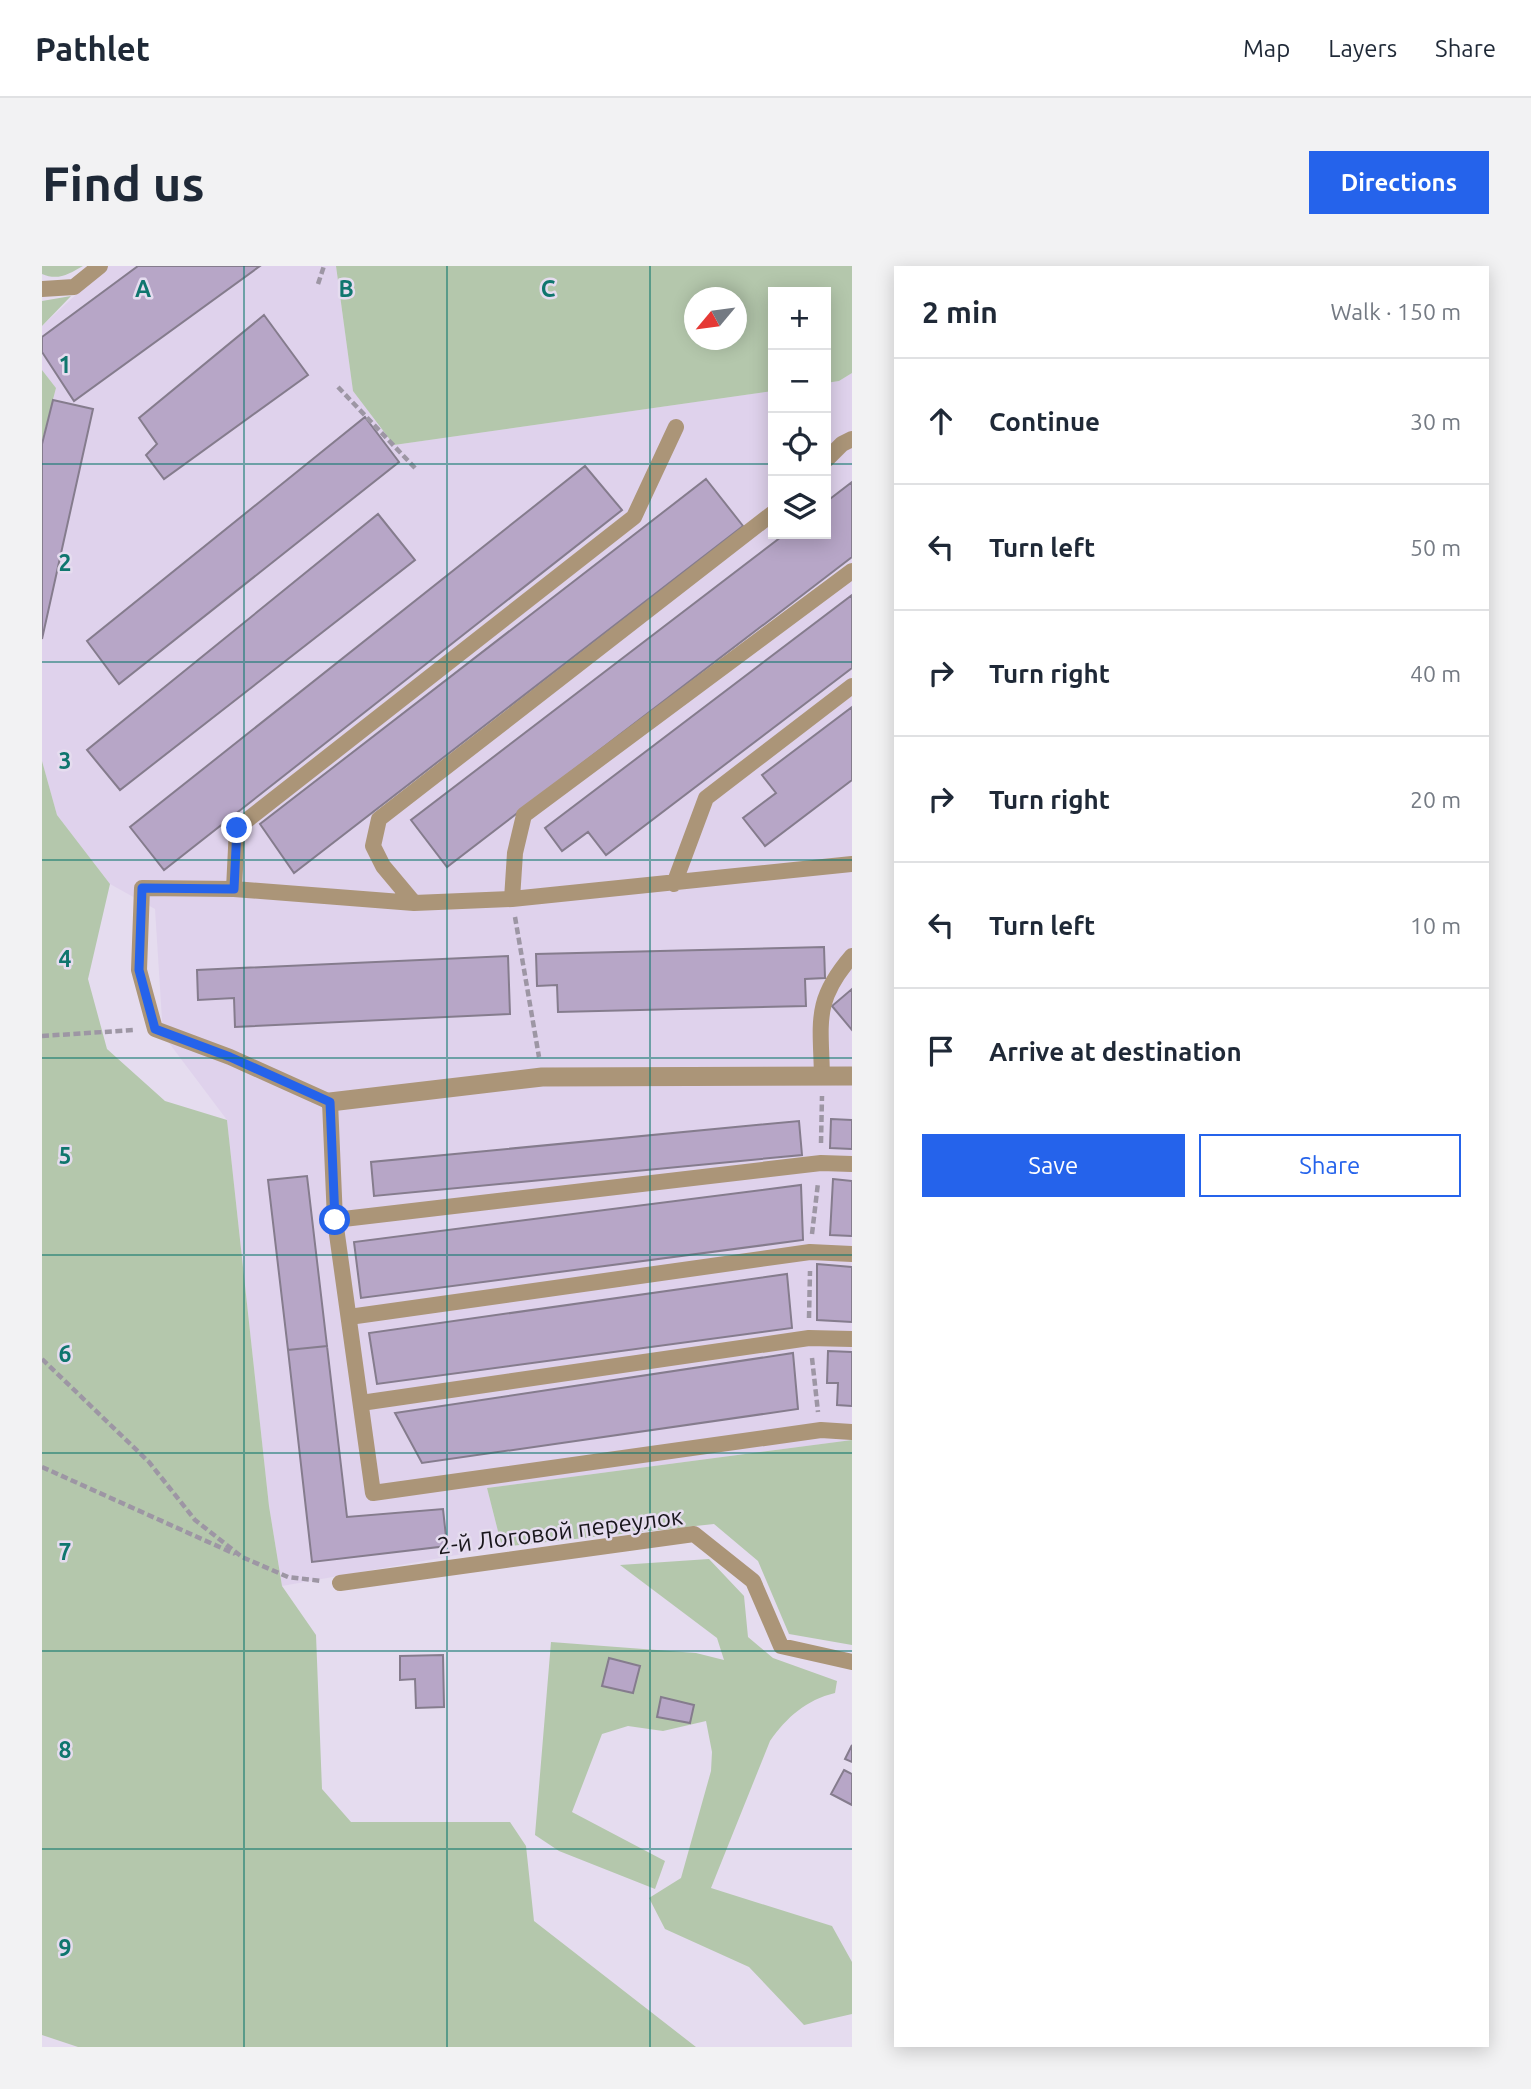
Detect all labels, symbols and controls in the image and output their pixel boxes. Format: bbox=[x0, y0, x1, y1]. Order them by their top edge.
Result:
text: Pathlet bbox=[35, 30, 150, 67]
text: Map bbox=[1243, 35, 1290, 62]
text: Layers bbox=[1328, 35, 1397, 62]
text: Share bbox=[1435, 35, 1496, 62]
button: Directions bbox=[1309, 151, 1489, 214]
text: Find us bbox=[42, 155, 205, 210]
text: A bbox=[135, 276, 151, 301]
text: B bbox=[338, 276, 354, 301]
text: C bbox=[541, 276, 556, 301]
north arrow bbox=[684, 287, 747, 350]
map controls bbox=[768, 287, 831, 539]
button: + bbox=[768, 287, 831, 350]
text: 2 min bbox=[922, 295, 998, 329]
text: Walk · 150 m bbox=[1330, 299, 1461, 324]
button: − bbox=[768, 350, 831, 413]
text: 1 bbox=[59, 352, 71, 377]
icon: ahead bbox=[922, 402, 960, 440]
text: Continue bbox=[989, 407, 1100, 436]
text: 30 m bbox=[1410, 409, 1461, 434]
button: locate bbox=[768, 413, 831, 476]
button: layers bbox=[768, 476, 831, 539]
icon: left bbox=[922, 528, 960, 566]
text: Turn left bbox=[989, 533, 1095, 562]
text: 50 m bbox=[1410, 535, 1461, 560]
text: 2 bbox=[59, 550, 71, 575]
icon: right bbox=[922, 654, 960, 692]
text: Turn right bbox=[989, 659, 1110, 688]
text: 40 m bbox=[1410, 661, 1461, 686]
text: 3 bbox=[59, 748, 71, 773]
icon: right bbox=[922, 780, 960, 818]
text: Turn right bbox=[989, 785, 1110, 814]
text: 20 m bbox=[1410, 787, 1461, 812]
route end bbox=[221, 812, 252, 843]
icon: left bbox=[922, 906, 960, 944]
text: Turn left bbox=[989, 911, 1095, 940]
text: 10 m bbox=[1410, 913, 1461, 938]
text: 4 bbox=[59, 946, 72, 971]
icon: arrive bbox=[922, 1032, 960, 1070]
text: Arrive at destination bbox=[989, 1037, 1242, 1066]
button: Save bbox=[922, 1134, 1185, 1197]
button: Share bbox=[1199, 1134, 1461, 1197]
text: 5 bbox=[59, 1143, 71, 1168]
route start bbox=[319, 1204, 350, 1235]
text: 6 bbox=[59, 1341, 72, 1366]
street label: 2-й Логовой переулок bbox=[436, 1503, 684, 1559]
text: 7 bbox=[59, 1539, 71, 1564]
text: 8 bbox=[59, 1737, 71, 1762]
text: 9 bbox=[59, 1935, 71, 1960]

